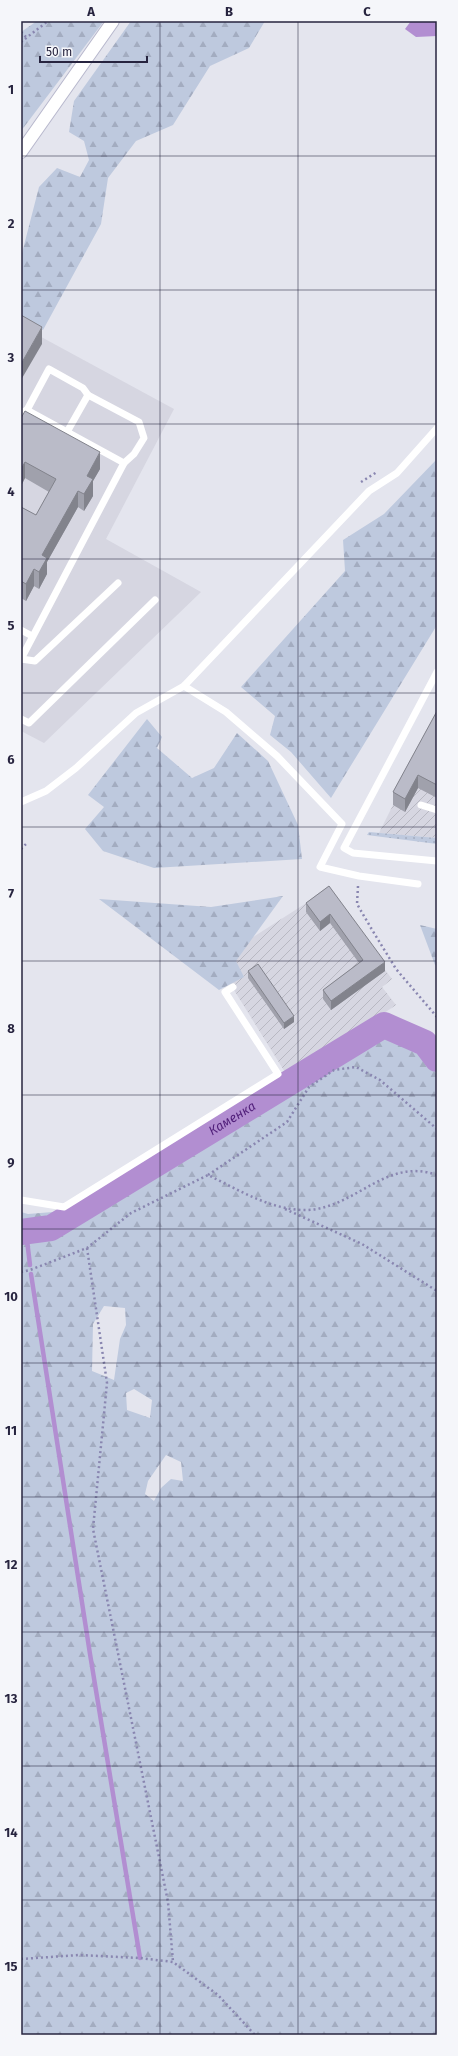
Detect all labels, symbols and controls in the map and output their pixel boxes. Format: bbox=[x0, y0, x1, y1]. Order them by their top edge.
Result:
text: A bbox=[86, 4, 95, 19]
text: B bbox=[225, 4, 233, 19]
text: C bbox=[363, 4, 371, 19]
scale bar bbox=[40, 38, 147, 64]
text: 50 m bbox=[46, 45, 72, 59]
text: 1 bbox=[8, 82, 14, 97]
text: 2 bbox=[8, 216, 15, 231]
text: 3 bbox=[7, 350, 15, 365]
text: 4 bbox=[7, 484, 15, 499]
text: 5 bbox=[8, 618, 15, 633]
text: 6 bbox=[7, 752, 15, 767]
text: 7 bbox=[8, 886, 14, 901]
text: 8 bbox=[7, 1021, 15, 1036]
water label: Каменка bbox=[206, 1098, 258, 1138]
text: 9 bbox=[7, 1155, 15, 1170]
text: 10 bbox=[4, 1289, 18, 1304]
text: 11 bbox=[5, 1423, 17, 1438]
text: 12 bbox=[5, 1557, 18, 1572]
text: 13 bbox=[5, 1691, 18, 1706]
text: 14 bbox=[4, 1825, 18, 1840]
text: 15 bbox=[4, 1959, 18, 1974]

